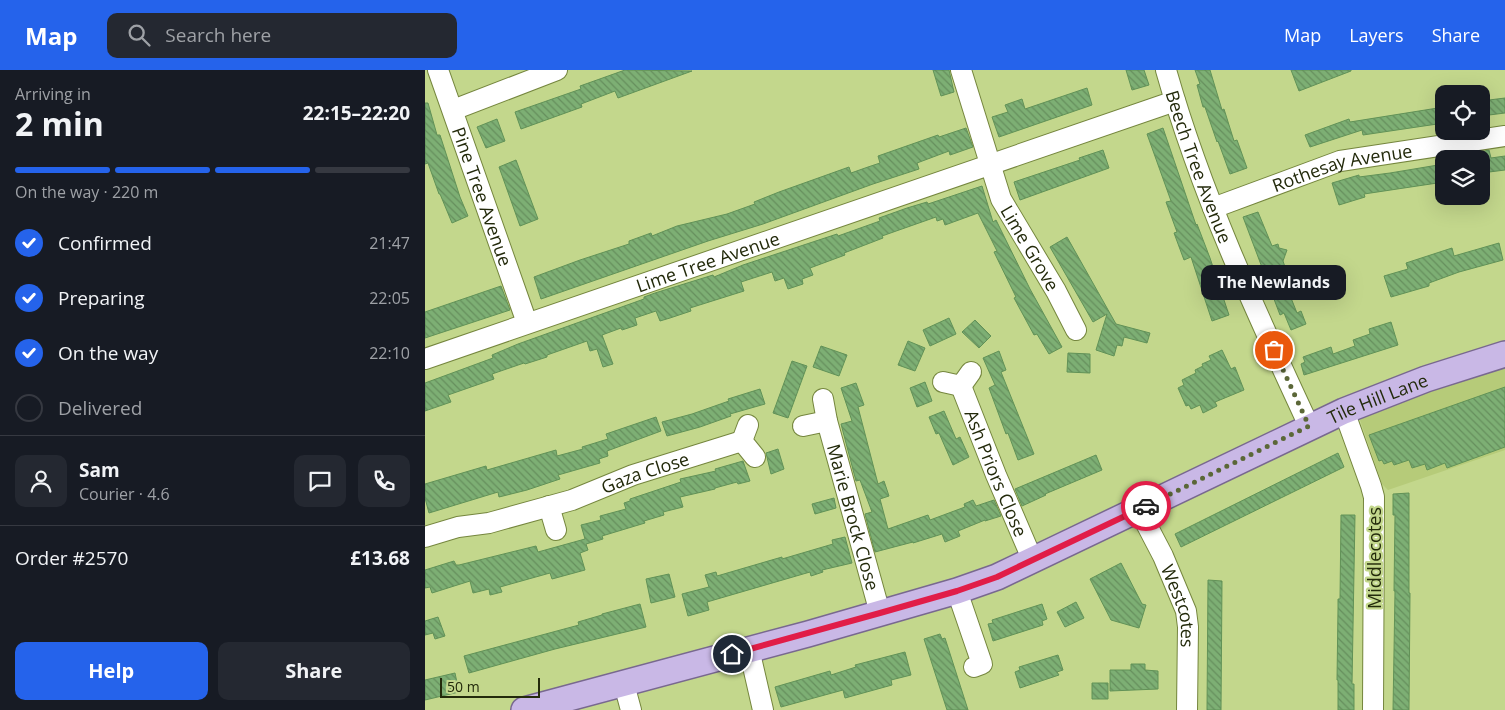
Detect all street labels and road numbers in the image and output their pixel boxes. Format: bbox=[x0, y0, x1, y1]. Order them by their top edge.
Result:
street label: Beech Tree Avenue bbox=[1161, 87, 1238, 247]
street label: Pine Tree Avenue bbox=[447, 124, 518, 269]
street label: Rothesay Avenue bbox=[1269, 138, 1414, 197]
street label: Lime Grove bbox=[995, 201, 1065, 295]
street label: Lime Tree Avenue bbox=[633, 226, 783, 298]
street label: Tile Hill Lane bbox=[1323, 368, 1431, 429]
street label: Ash Priors Close bbox=[959, 406, 1033, 540]
street label: Marie Brock Close bbox=[822, 441, 885, 593]
street label: Gaza Close bbox=[597, 446, 692, 499]
street label: Middlecotes bbox=[1362, 507, 1386, 609]
street label: Westcotes bbox=[1156, 561, 1200, 648]

